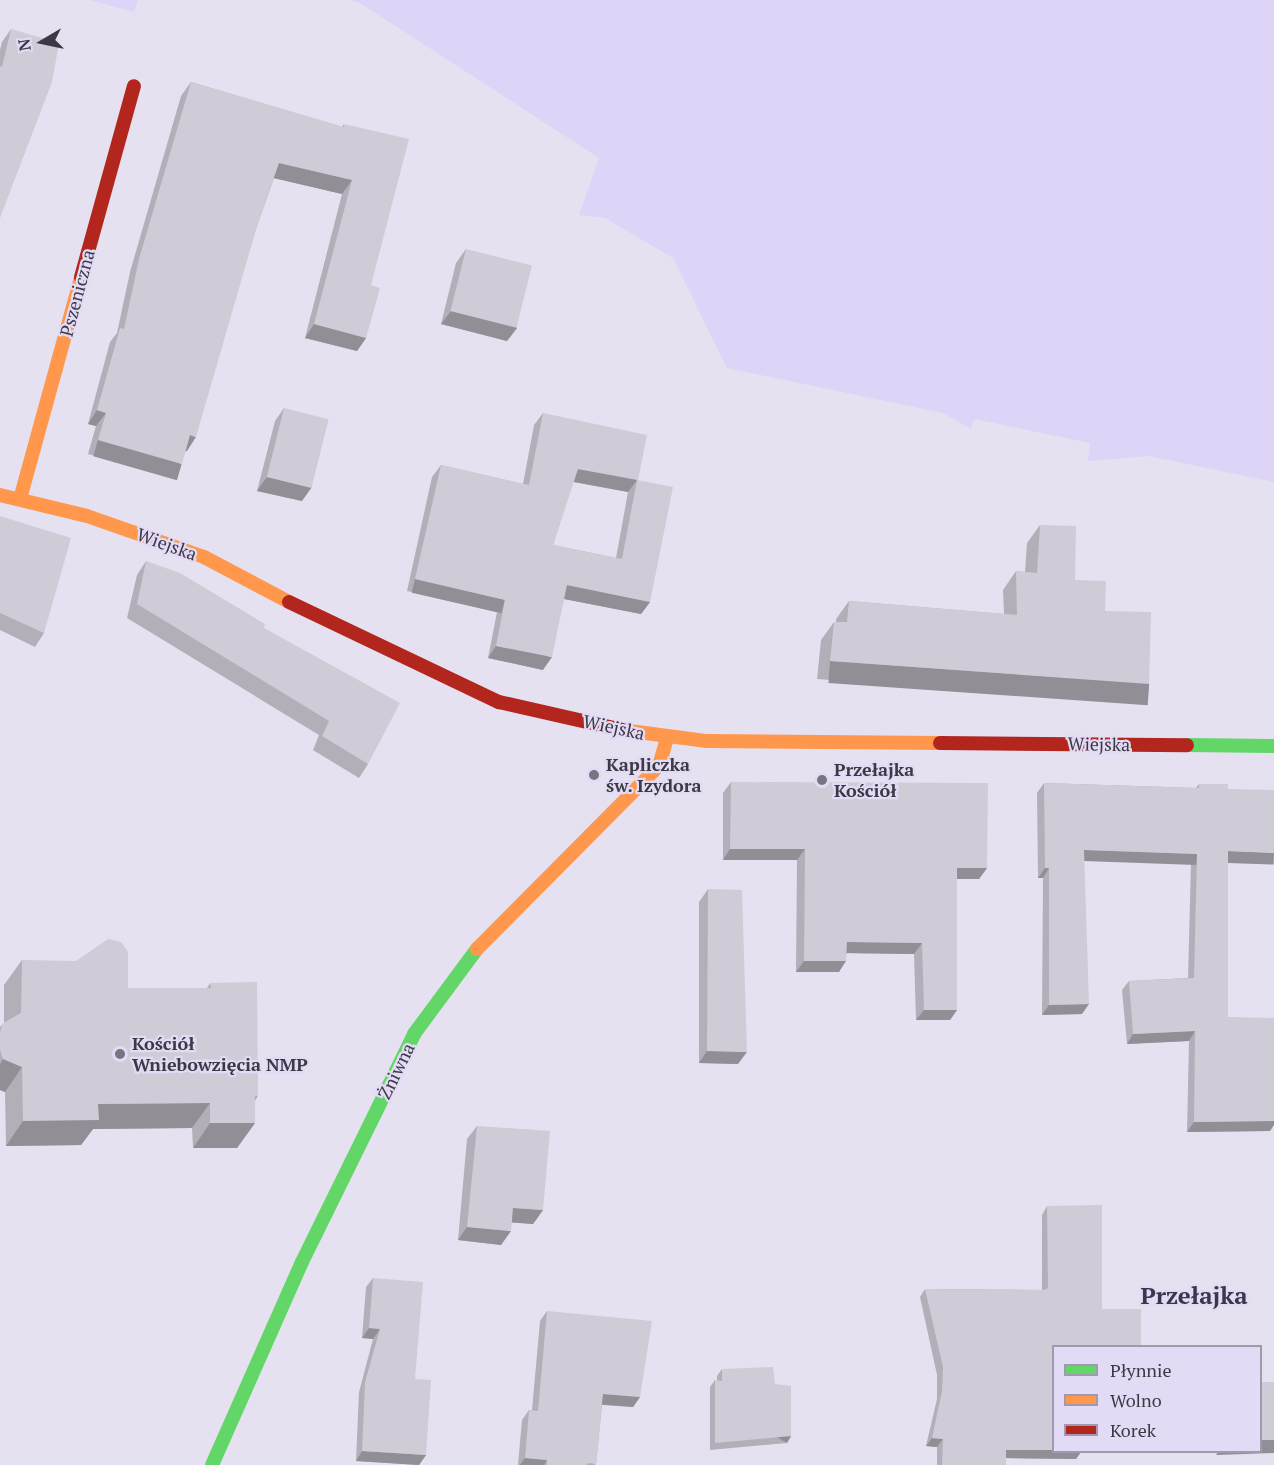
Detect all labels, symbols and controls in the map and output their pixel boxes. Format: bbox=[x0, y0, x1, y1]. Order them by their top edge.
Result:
north arrow bbox=[12, 12, 72, 72]
text: N bbox=[12, 37, 36, 53]
street label: Pszeniczna bbox=[55, 247, 99, 339]
street label: Wiejska bbox=[134, 523, 200, 565]
street label: Wiejska bbox=[581, 710, 647, 744]
street label: Wiejska bbox=[1067, 733, 1131, 755]
place label: Kapliczka św. Izydora bbox=[606, 754, 702, 796]
place label: Przełajka Kościół bbox=[834, 759, 914, 802]
marker: Kapliczka św. Izydora bbox=[587, 768, 601, 782]
marker: Przełajka Kościół bbox=[815, 773, 829, 787]
place label: Kościół Wniebowzięcia NMP bbox=[132, 1033, 308, 1076]
street label: Żniwna bbox=[373, 1039, 419, 1103]
marker: Kościół Wniebowzięcia NMP bbox=[113, 1047, 127, 1061]
district label: Przełajka bbox=[1140, 1282, 1248, 1310]
legend bbox=[1052, 1345, 1262, 1453]
text: Płynnie bbox=[1110, 1358, 1172, 1382]
text: Wolno bbox=[1110, 1388, 1162, 1412]
text: Korek bbox=[1110, 1418, 1156, 1442]

